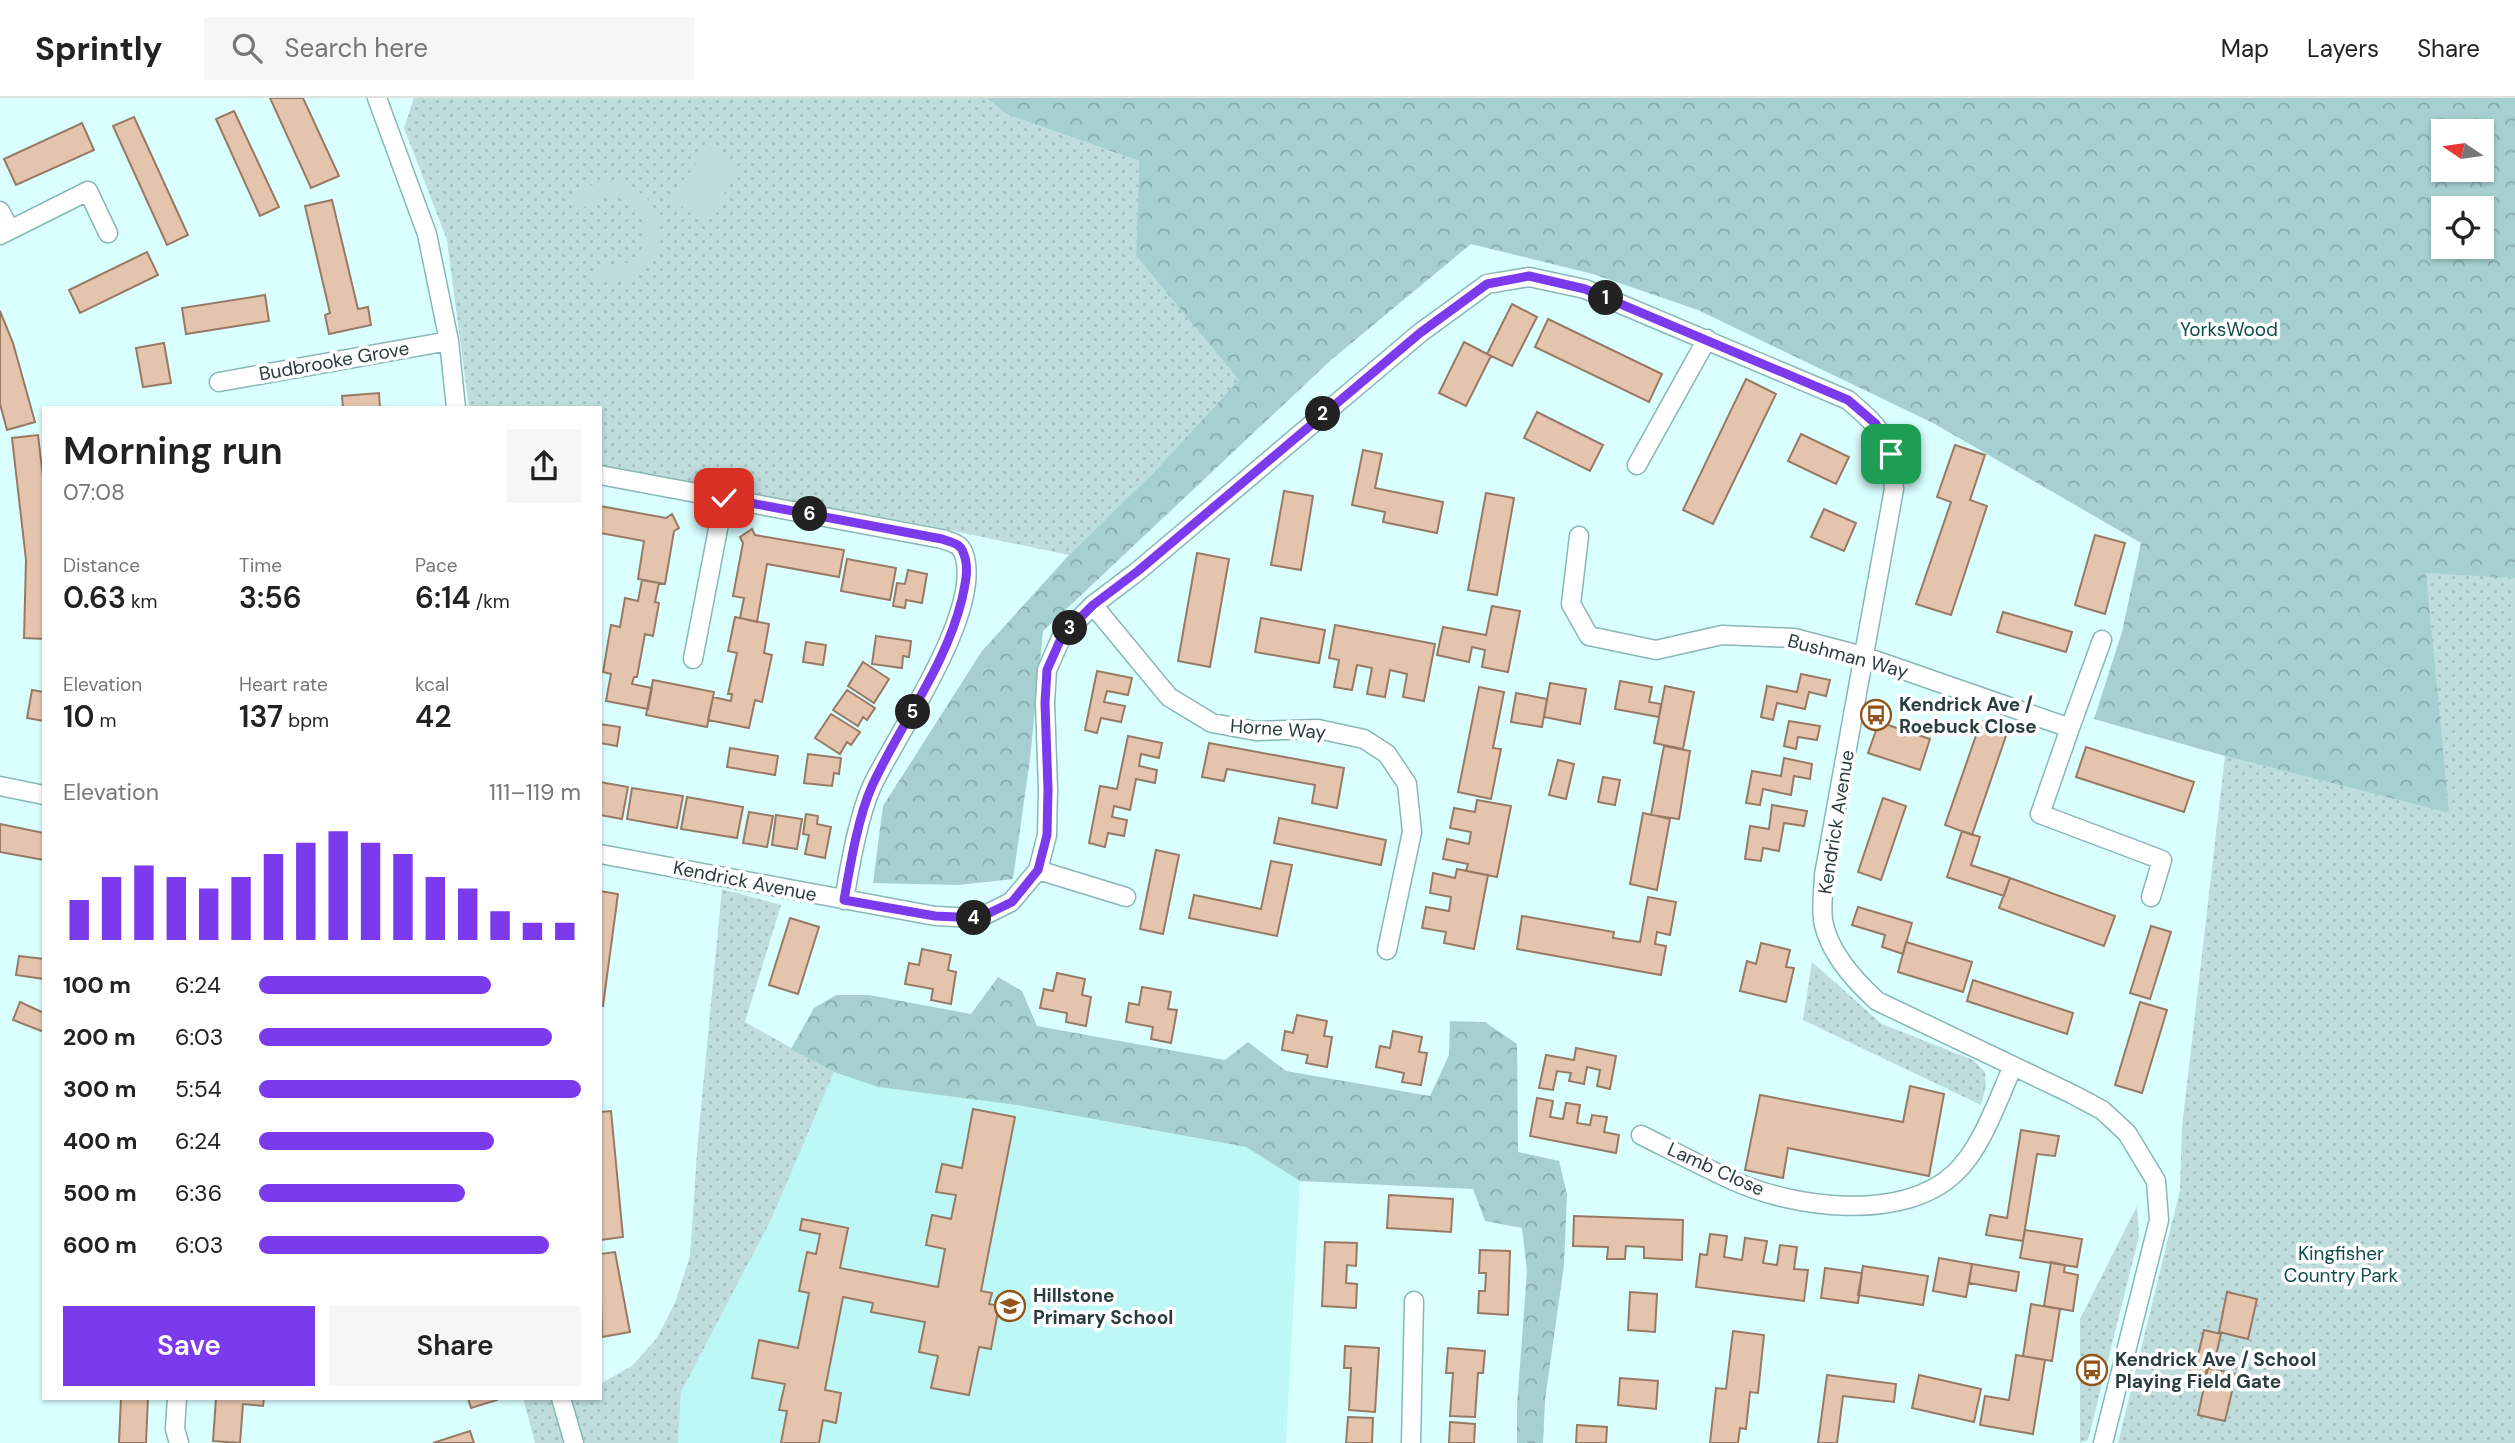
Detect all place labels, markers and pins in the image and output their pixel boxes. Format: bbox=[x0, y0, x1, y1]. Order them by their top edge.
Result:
pin: 1 bbox=[1588, 280, 1624, 316]
pin: 2 bbox=[1306, 396, 1340, 432]
pin bbox=[1861, 424, 1921, 484]
pin bbox=[694, 468, 754, 528]
pin: 6 bbox=[792, 496, 828, 532]
pin: 3 bbox=[1052, 610, 1088, 646]
place label: Kendrick Ave / Roebuck Close bbox=[1899, 692, 2037, 739]
pin: 5 bbox=[895, 694, 930, 730]
bus stop icon: Kendrick Ave / Roebuck Close bbox=[1859, 698, 1893, 732]
pin: 4 bbox=[956, 900, 992, 936]
place label: Hillstone Primary School bbox=[1033, 1283, 1173, 1330]
school or university icon: Hillstone Primary School bbox=[993, 1289, 1027, 1323]
place label: Kendrick Ave / School Playing Field Gate bbox=[2115, 1347, 2316, 1394]
bus stop icon: Kendrick Ave / School Playing Field Gate bbox=[2075, 1353, 2109, 1387]

